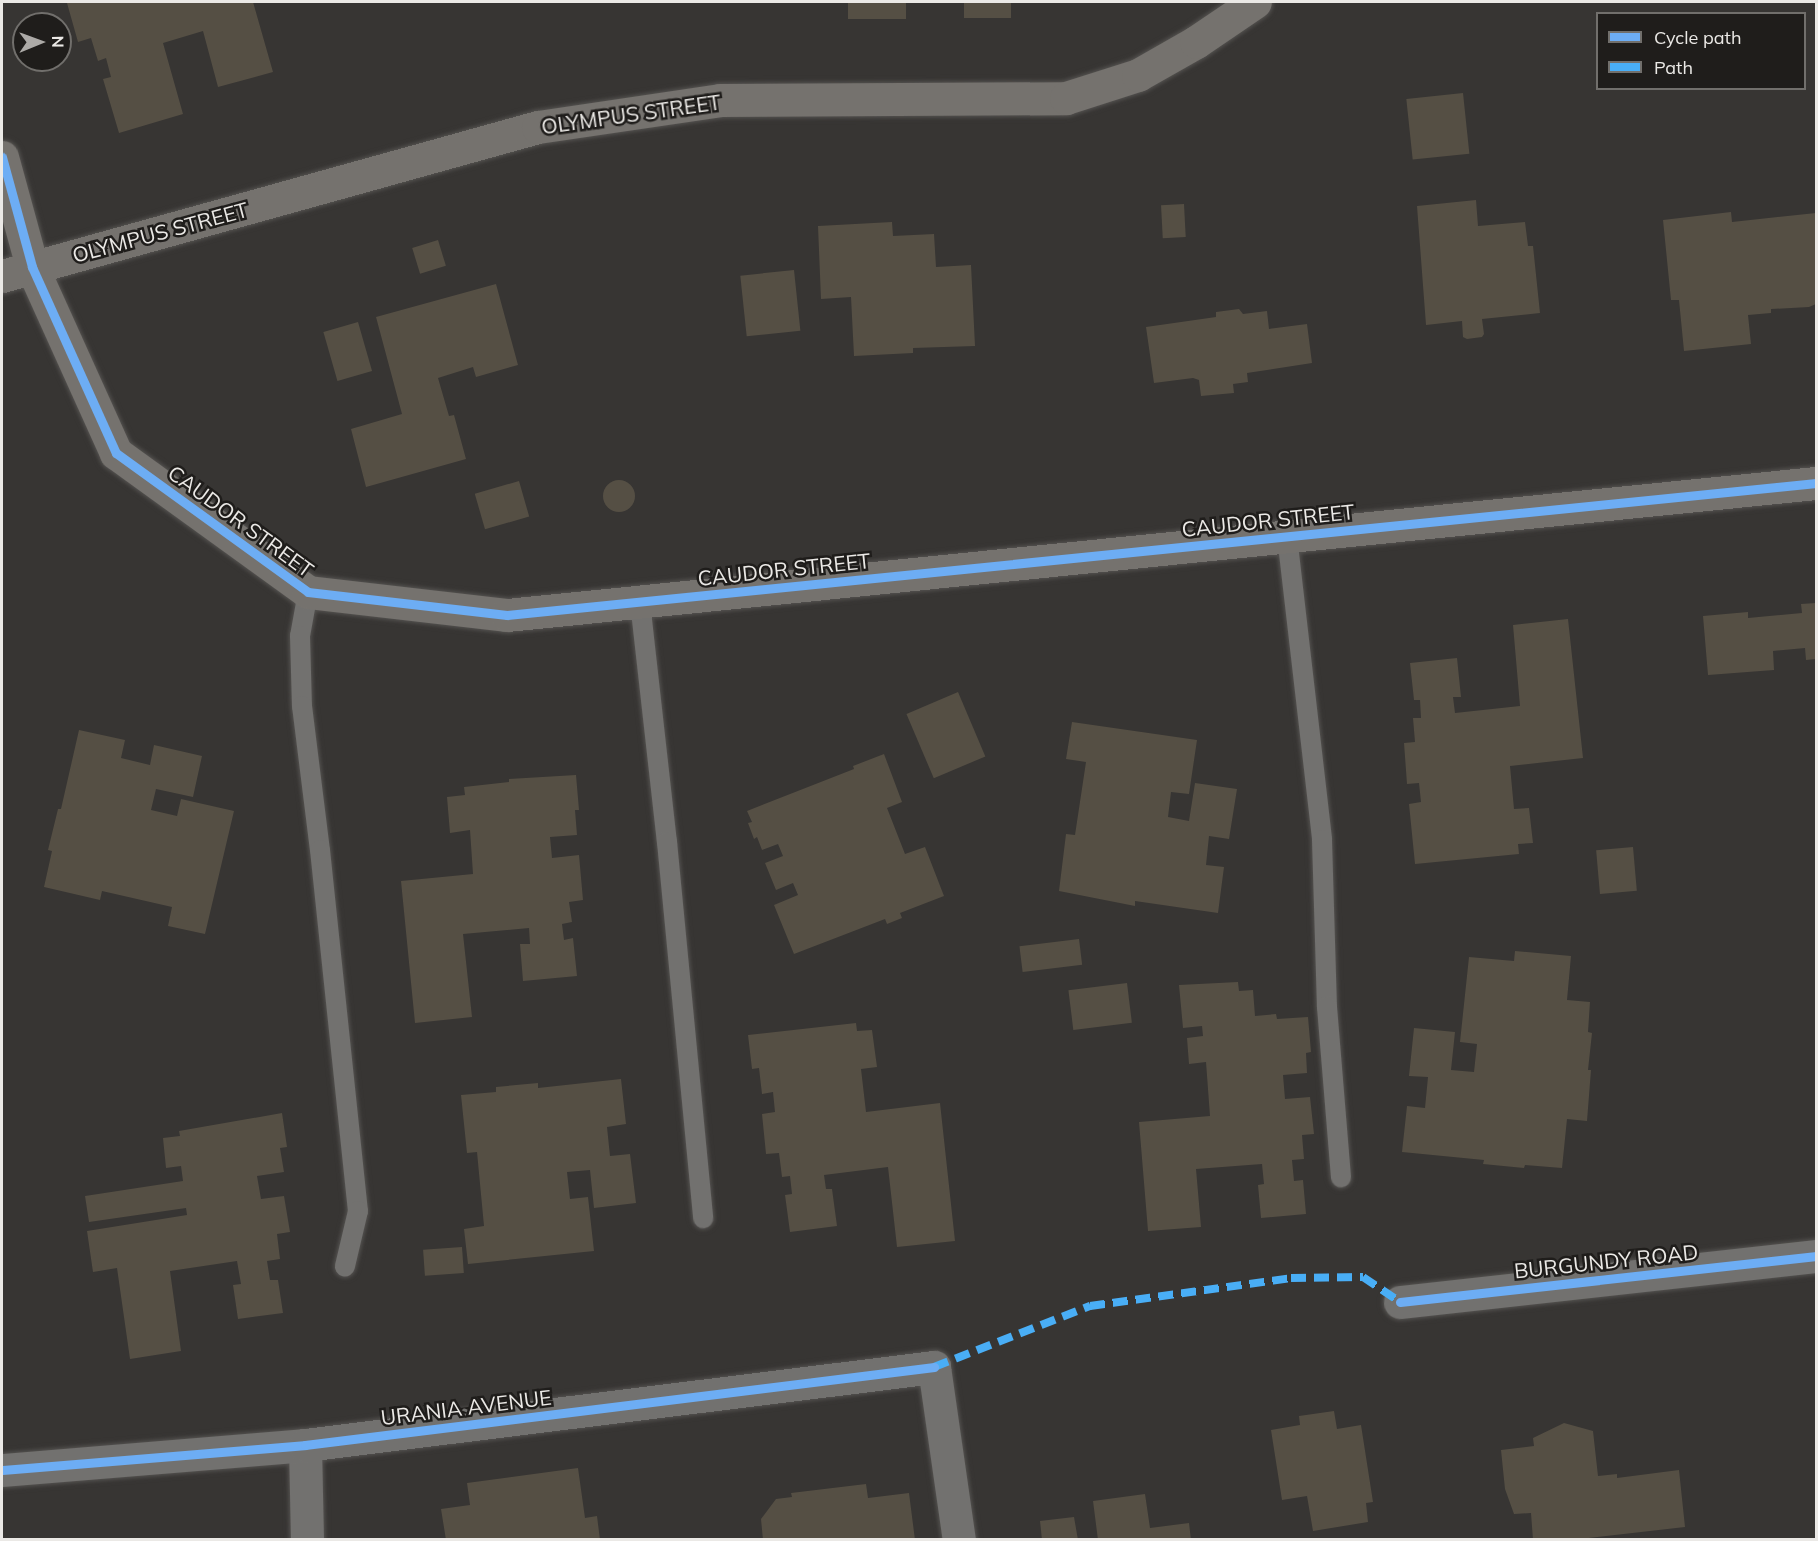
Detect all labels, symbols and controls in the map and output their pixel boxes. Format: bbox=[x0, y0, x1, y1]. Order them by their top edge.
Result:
north arrow bbox=[12, 12, 72, 72]
legend bbox=[1596, 12, 1806, 90]
text: Cycle path bbox=[1654, 26, 1741, 49]
text: N bbox=[48, 36, 68, 48]
text: Path bbox=[1654, 56, 1693, 79]
street label: OLYMPUS STREET bbox=[540, 89, 722, 139]
street label: OLYMPUS STREET bbox=[69, 196, 251, 268]
street label: CAUDOR STREET bbox=[163, 460, 319, 582]
street label: CAUDOR STREET bbox=[1180, 498, 1356, 542]
street label: CAUDOR STREET bbox=[696, 547, 872, 591]
street label: BURGUNDY ROAD bbox=[1513, 1239, 1699, 1283]
street label: URANIA AVENUE bbox=[379, 1384, 553, 1430]

